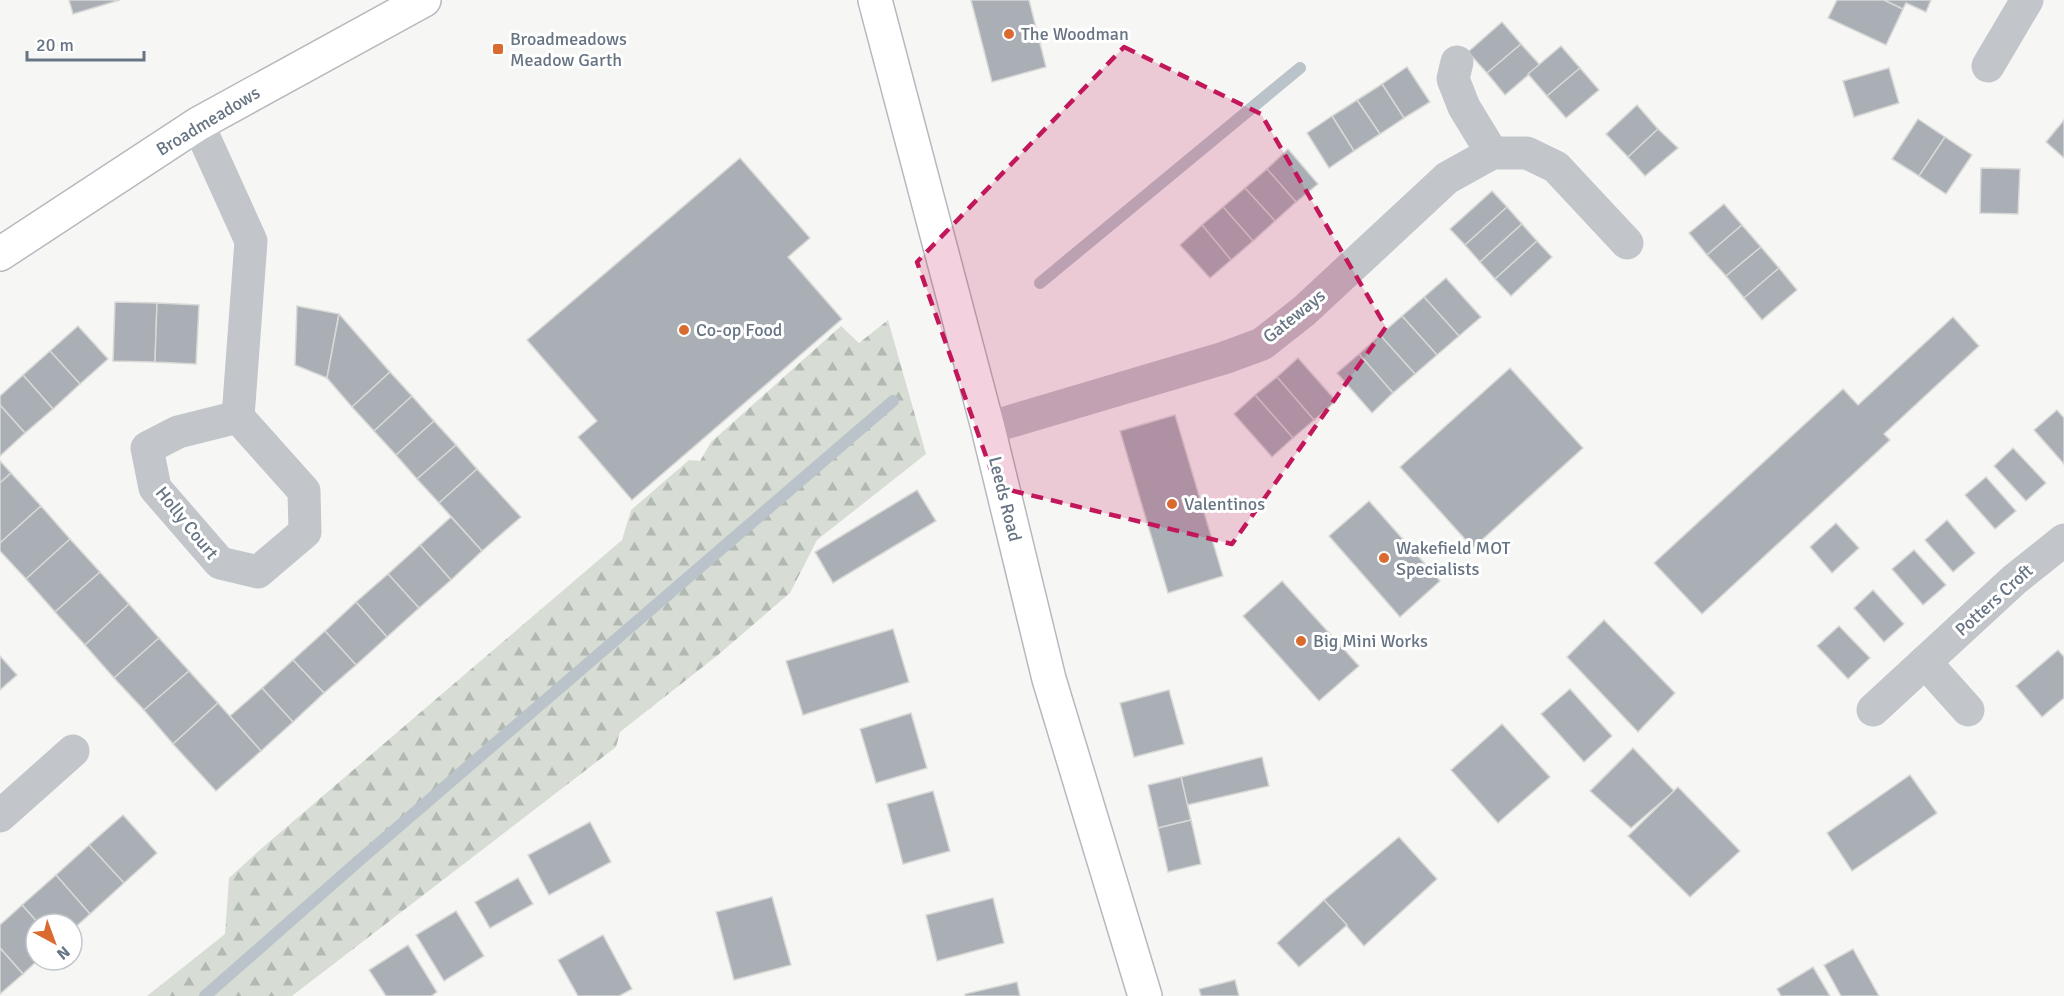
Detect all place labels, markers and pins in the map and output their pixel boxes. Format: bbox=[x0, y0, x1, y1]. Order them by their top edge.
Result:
place label: The Woodman bbox=[1021, 23, 1129, 45]
marker: The Woodman bbox=[1002, 27, 1016, 41]
place label: Broadmeadows Meadow Garth bbox=[510, 28, 627, 71]
marker: Broadmeadows Meadow Garth bbox=[491, 42, 505, 56]
place label: Co-op Food bbox=[696, 319, 782, 341]
marker: Co-op Food bbox=[677, 323, 691, 337]
place label: Valentinos bbox=[1184, 493, 1265, 515]
marker: Valentinos bbox=[1165, 497, 1179, 511]
place label: Wakefield MOT Specialists bbox=[1396, 537, 1510, 580]
marker: Wakefield MOT Specialists bbox=[1377, 551, 1391, 565]
place label: Big Mini Works bbox=[1313, 630, 1428, 652]
marker: Big Mini Works bbox=[1294, 634, 1308, 648]

